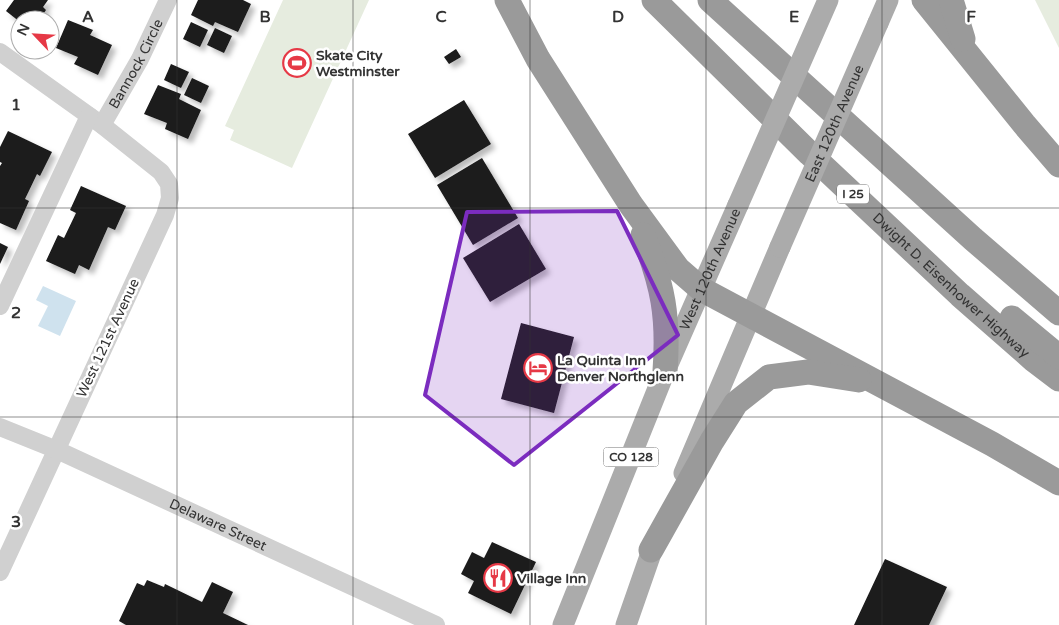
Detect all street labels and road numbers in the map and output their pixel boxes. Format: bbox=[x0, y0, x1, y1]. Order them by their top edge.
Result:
street label: Bannock Circle bbox=[105, 16, 166, 112]
street label: East 120th Avenue bbox=[801, 62, 867, 185]
road number: I 25 bbox=[837, 184, 869, 203]
street label: West 120th Avenue bbox=[676, 206, 744, 333]
street label: Dwight D. Eisenhower Highway bbox=[869, 209, 1034, 361]
street label: West 121st Avenue bbox=[73, 276, 143, 400]
road number: CO 128 bbox=[604, 448, 658, 467]
street label: Delaware Street bbox=[167, 495, 270, 554]

